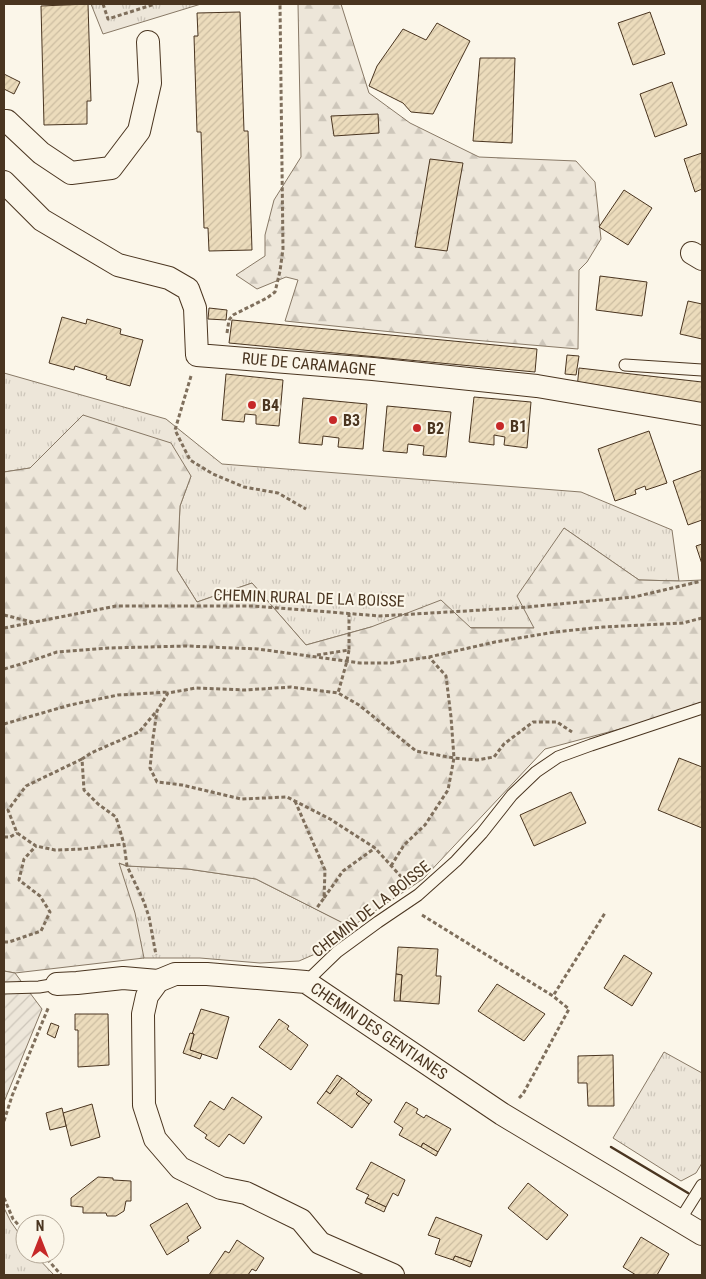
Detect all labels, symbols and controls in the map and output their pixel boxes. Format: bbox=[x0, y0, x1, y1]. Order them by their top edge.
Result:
street label: RUE DE CARAMAGNE bbox=[241, 349, 377, 379]
place label: B4 bbox=[262, 396, 279, 415]
marker: B4 bbox=[246, 399, 258, 411]
place label: B3 bbox=[343, 411, 360, 430]
marker: B3 bbox=[327, 414, 339, 426]
place label: B1 bbox=[510, 417, 527, 436]
place label: B2 bbox=[427, 419, 444, 438]
marker: B1 bbox=[494, 420, 506, 432]
marker: B2 bbox=[411, 422, 423, 434]
street label: CHEMIN RURAL DE LA BOISSE bbox=[213, 585, 405, 611]
street label: CHEMIN DE LA BOISSE bbox=[308, 857, 434, 961]
street label: CHEMIN DES GENTIANES bbox=[307, 978, 451, 1084]
north arrow bbox=[15, 1214, 65, 1264]
text: N bbox=[36, 1218, 44, 1234]

